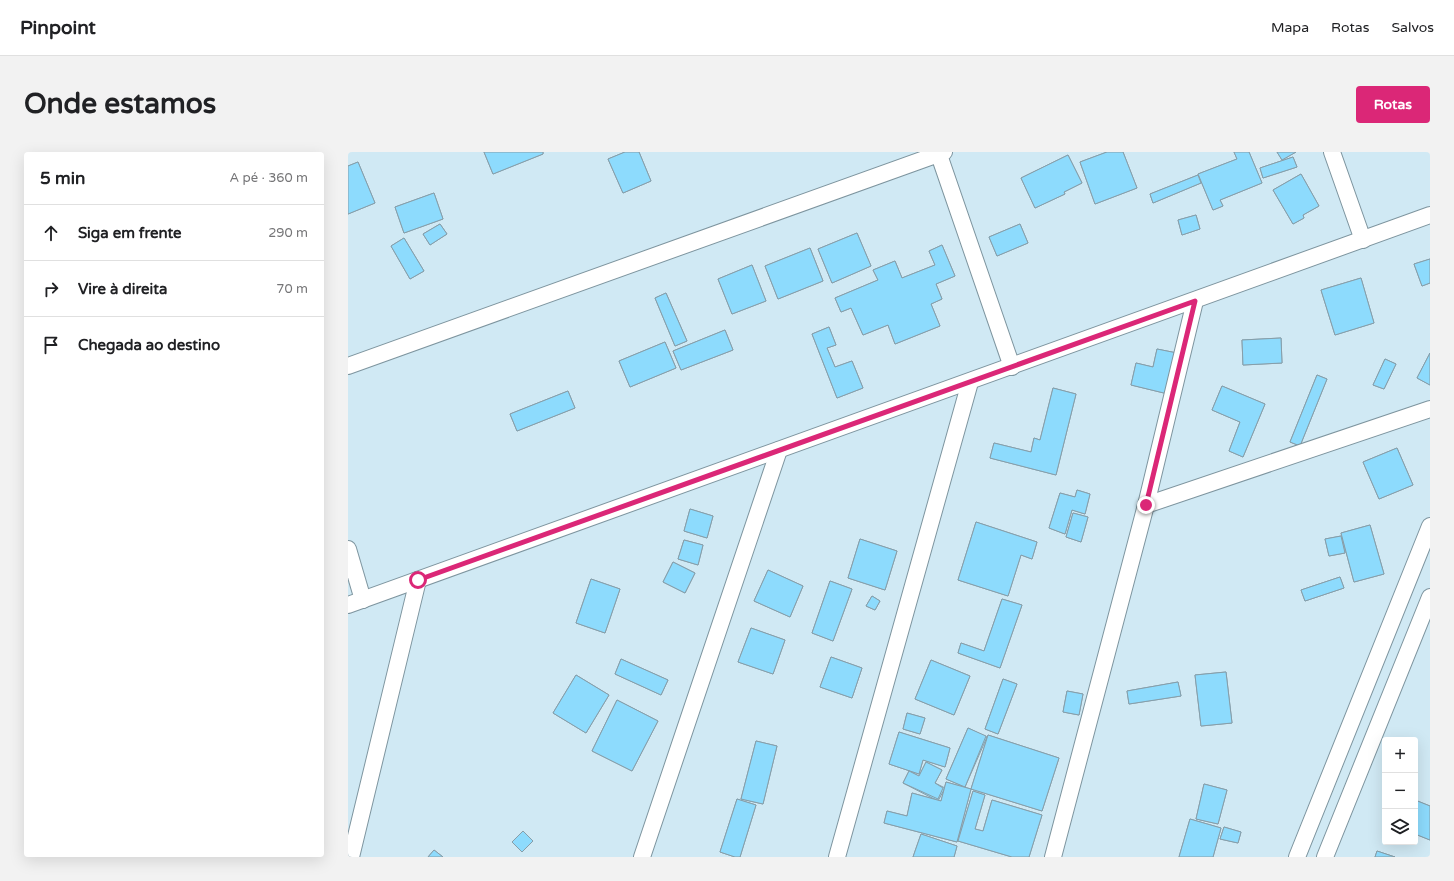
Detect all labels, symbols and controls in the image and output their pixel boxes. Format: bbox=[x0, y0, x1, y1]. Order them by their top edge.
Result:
text: Pinpoint bbox=[20, 17, 96, 39]
text: Mapa bbox=[1271, 19, 1309, 36]
text: Rotas bbox=[1331, 19, 1369, 36]
text: Salvos bbox=[1391, 19, 1434, 36]
button: Rotas bbox=[1356, 86, 1430, 123]
text: Onde estamos bbox=[24, 87, 216, 121]
text: 5 min bbox=[40, 168, 85, 189]
text: A pé · 360 m bbox=[229, 170, 308, 186]
icon: ahead bbox=[40, 222, 62, 244]
text: Siga em frente bbox=[78, 224, 182, 242]
text: 290 m bbox=[268, 225, 308, 241]
icon: right bbox=[40, 278, 62, 300]
text: Vire à direita bbox=[78, 280, 167, 298]
text: 70 m bbox=[276, 281, 308, 297]
icon: arrive bbox=[40, 334, 62, 356]
text: Chegada ao destino bbox=[78, 336, 220, 354]
route end bbox=[1137, 496, 1155, 514]
route start bbox=[409, 571, 427, 589]
map controls bbox=[1382, 737, 1418, 845]
button: + bbox=[1382, 737, 1418, 773]
button: − bbox=[1382, 773, 1418, 809]
button: layers bbox=[1382, 809, 1418, 845]

